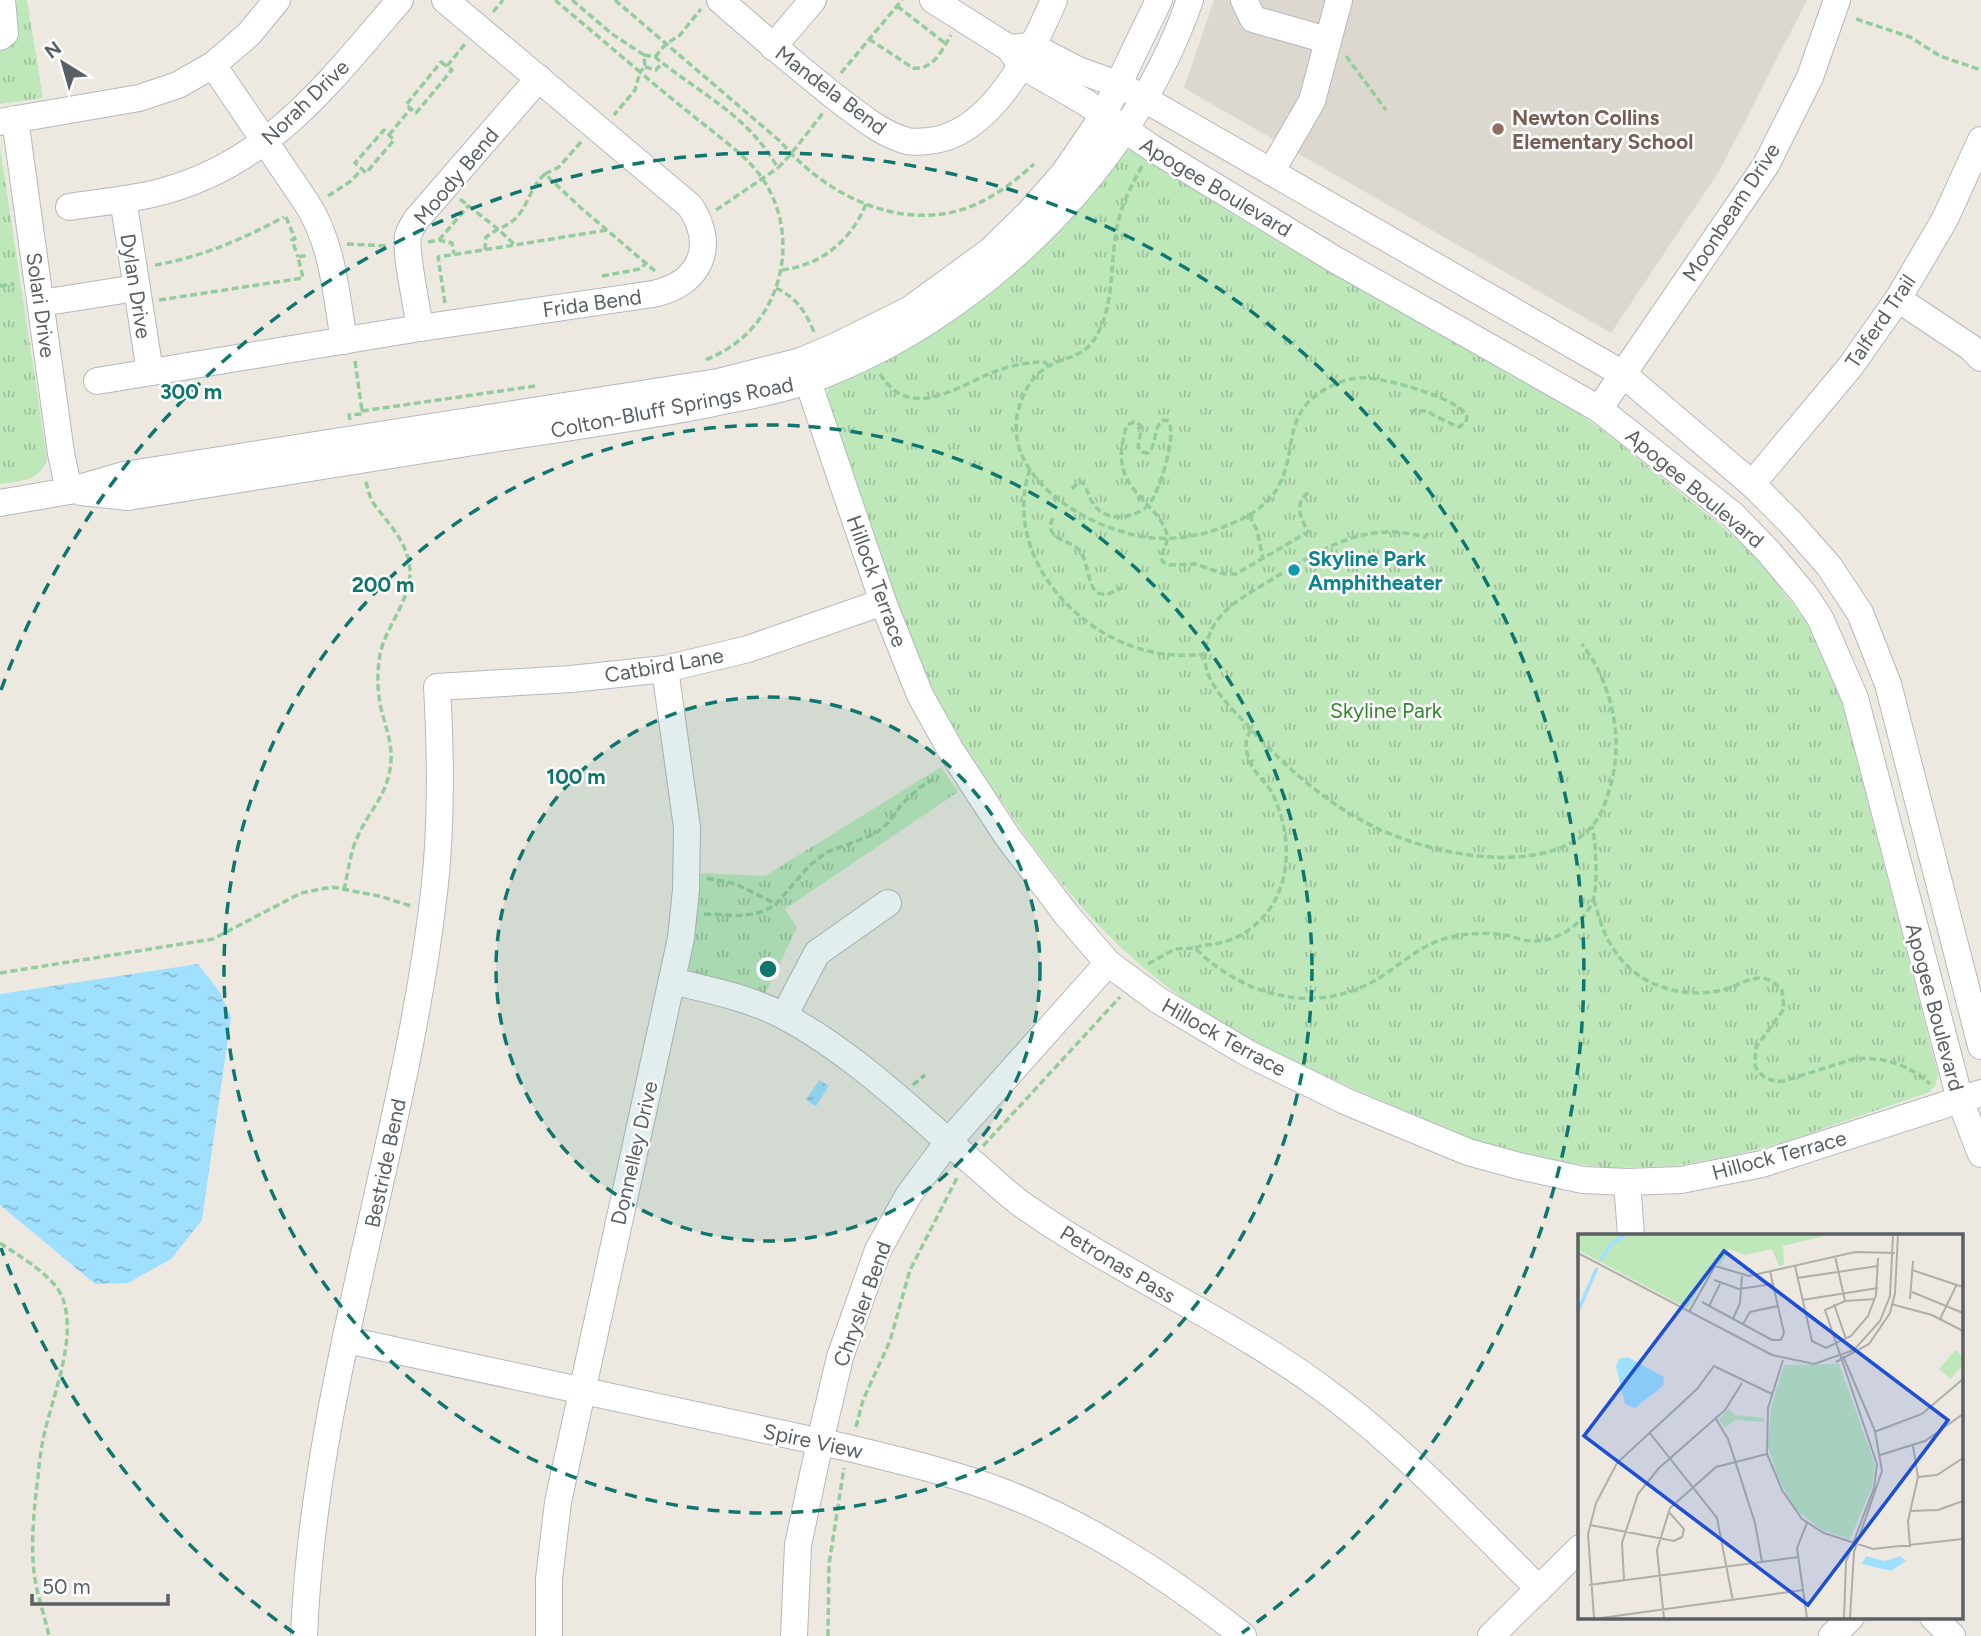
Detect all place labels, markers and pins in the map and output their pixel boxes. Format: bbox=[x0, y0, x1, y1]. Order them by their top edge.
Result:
place label: Newton Collins Elementary School bbox=[1512, 105, 1693, 154]
marker: Newton Collins Elementary School bbox=[1490, 121, 1506, 137]
place label: Skyline Park Amphitheater bbox=[1308, 546, 1443, 595]
marker: Skyline Park Amphitheater bbox=[1286, 562, 1302, 578]
centre of rings bbox=[756, 957, 780, 981]

